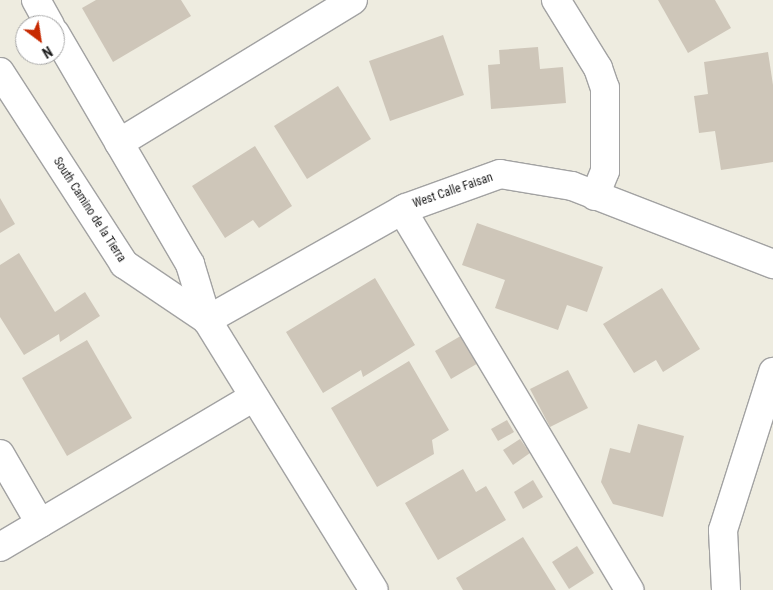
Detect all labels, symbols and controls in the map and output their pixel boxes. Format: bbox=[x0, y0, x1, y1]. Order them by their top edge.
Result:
north arrow bbox=[15, 15, 65, 65]
text: N bbox=[39, 43, 55, 61]
street label: South Camino de la Tierra bbox=[50, 155, 128, 265]
street label: West Calle Faisan bbox=[411, 171, 495, 211]

